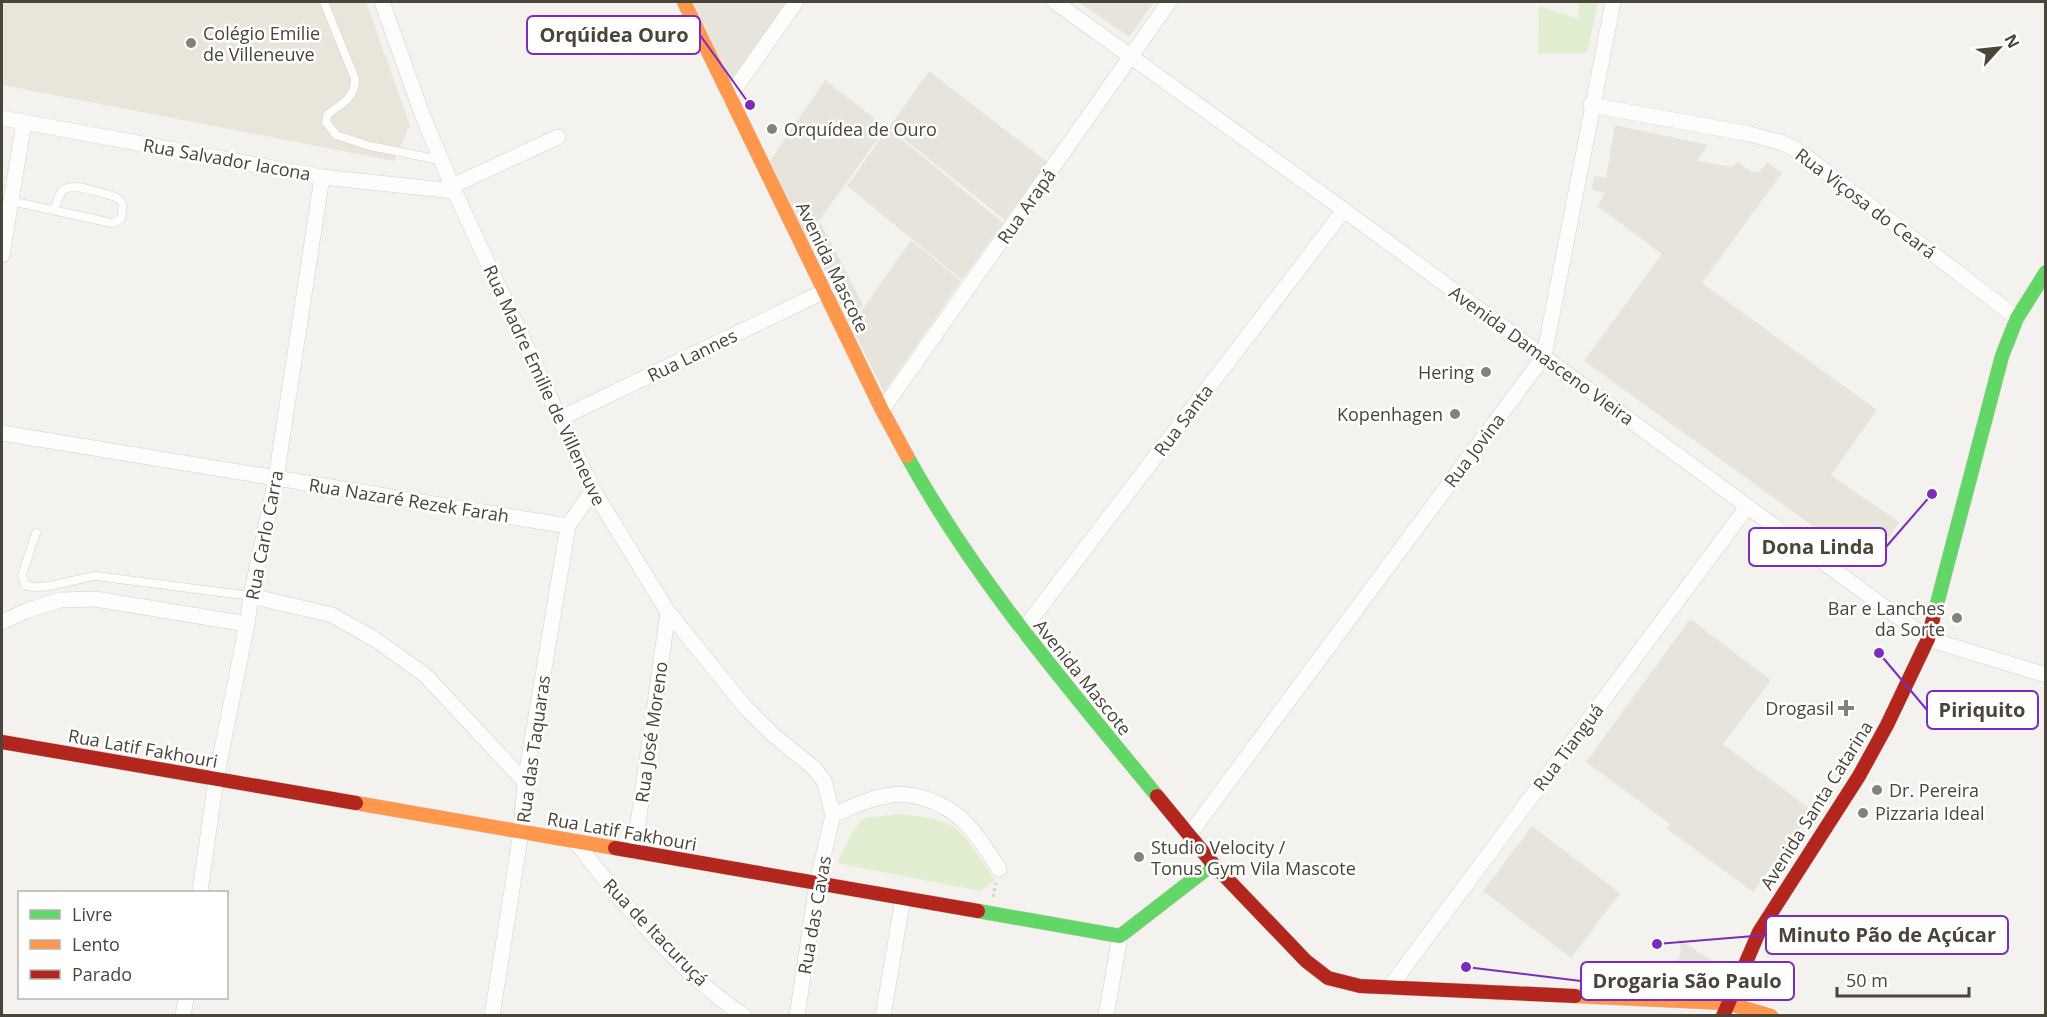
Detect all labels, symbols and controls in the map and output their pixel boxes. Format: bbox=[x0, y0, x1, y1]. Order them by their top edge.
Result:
callout: Orqúidea Ouro bbox=[527, 16, 700, 54]
north arrow bbox=[1969, 18, 2029, 78]
place label: Colégio Emilie de Villeneuve bbox=[203, 21, 320, 66]
text: Orqúidea Ouro bbox=[539, 21, 689, 48]
text: N bbox=[2000, 30, 2025, 52]
marker: Colégio Emilie de Villeneuve bbox=[184, 36, 198, 50]
place label: Orquídea de Ouro bbox=[784, 117, 937, 141]
marker: Orquídea de Ouro bbox=[765, 122, 779, 136]
street label: Rua Salvador Iacona bbox=[141, 132, 313, 186]
street label: Rua Viçosa do Ceará bbox=[1791, 142, 1941, 264]
street label: Rua Arapá bbox=[991, 164, 1061, 248]
street label: Avenida Mascote bbox=[791, 198, 875, 336]
street label: Rua Madre Emilie de Villeneuve bbox=[479, 261, 611, 509]
street label: Avenida Damasceno Vieira bbox=[1445, 280, 1639, 430]
street label: Rua Lannes bbox=[643, 323, 741, 387]
place label: Hering bbox=[1418, 360, 1474, 384]
marker: Hering bbox=[1479, 365, 1493, 379]
street label: Rua Santa bbox=[1148, 379, 1218, 461]
place label: Kopenhagen bbox=[1337, 402, 1443, 426]
marker: Kopenhagen bbox=[1448, 407, 1462, 421]
street label: Rua Jovina bbox=[1438, 408, 1510, 492]
street label: Rua Carlo Carra bbox=[240, 468, 288, 602]
street label: Rua Nazaré Rezek Farah bbox=[307, 472, 511, 528]
callout: Dona Linda bbox=[1749, 528, 1886, 566]
text: Dona Linda bbox=[1762, 533, 1874, 560]
place label: Bar e Lanches da Sorte bbox=[1828, 596, 1945, 641]
marker: Bar e Lanches da Sorte bbox=[1950, 611, 1964, 625]
street label: Avenida Mascote bbox=[1029, 614, 1137, 740]
street label: Rua José Moreno bbox=[629, 660, 673, 804]
street label: Rua das Taquaras bbox=[511, 674, 555, 824]
callout: Piriquito bbox=[1927, 691, 2038, 729]
place label: Drogasil bbox=[1765, 696, 1834, 720]
text: Piriquito bbox=[1939, 696, 2025, 723]
street label: Rua Tianguá bbox=[1527, 699, 1609, 795]
marker: Drogasil bbox=[1839, 701, 1853, 715]
street label: Avenida Santa Catarina bbox=[1754, 716, 1878, 894]
street label: Rua Latif Fakhouri bbox=[66, 723, 220, 773]
place label: Dr. Pereira bbox=[1889, 778, 1979, 802]
marker: Dr. Pereira bbox=[1870, 783, 1884, 797]
place label: Pizzaria Ideal bbox=[1875, 801, 1985, 825]
street label: Rua Latif Fakhouri bbox=[545, 806, 699, 856]
marker: Pizzaria Ideal bbox=[1856, 806, 1870, 820]
place label: Studio Velocity / Tonus Gym Vila Mascote bbox=[1151, 835, 1356, 880]
marker: Studio Velocity / Tonus Gym Vila Mascote bbox=[1132, 850, 1146, 864]
street label: Rua das Cavas bbox=[792, 854, 836, 976]
street label: Rua de Itacuruçá bbox=[598, 873, 714, 991]
legend bbox=[18, 891, 228, 999]
text: Livre bbox=[72, 902, 112, 926]
callout: Minuto Pão de Açúcar bbox=[1766, 916, 2008, 954]
text: Minuto Pão de Açúcar bbox=[1778, 921, 1996, 948]
text: Lento bbox=[72, 932, 120, 956]
scale bar bbox=[1837, 960, 1969, 998]
text: Parado bbox=[72, 962, 132, 986]
callout: Drogaria São Paulo bbox=[1581, 962, 1794, 1000]
text: Drogaria São Paulo bbox=[1592, 967, 1782, 994]
text: 50 m bbox=[1846, 968, 1888, 992]

